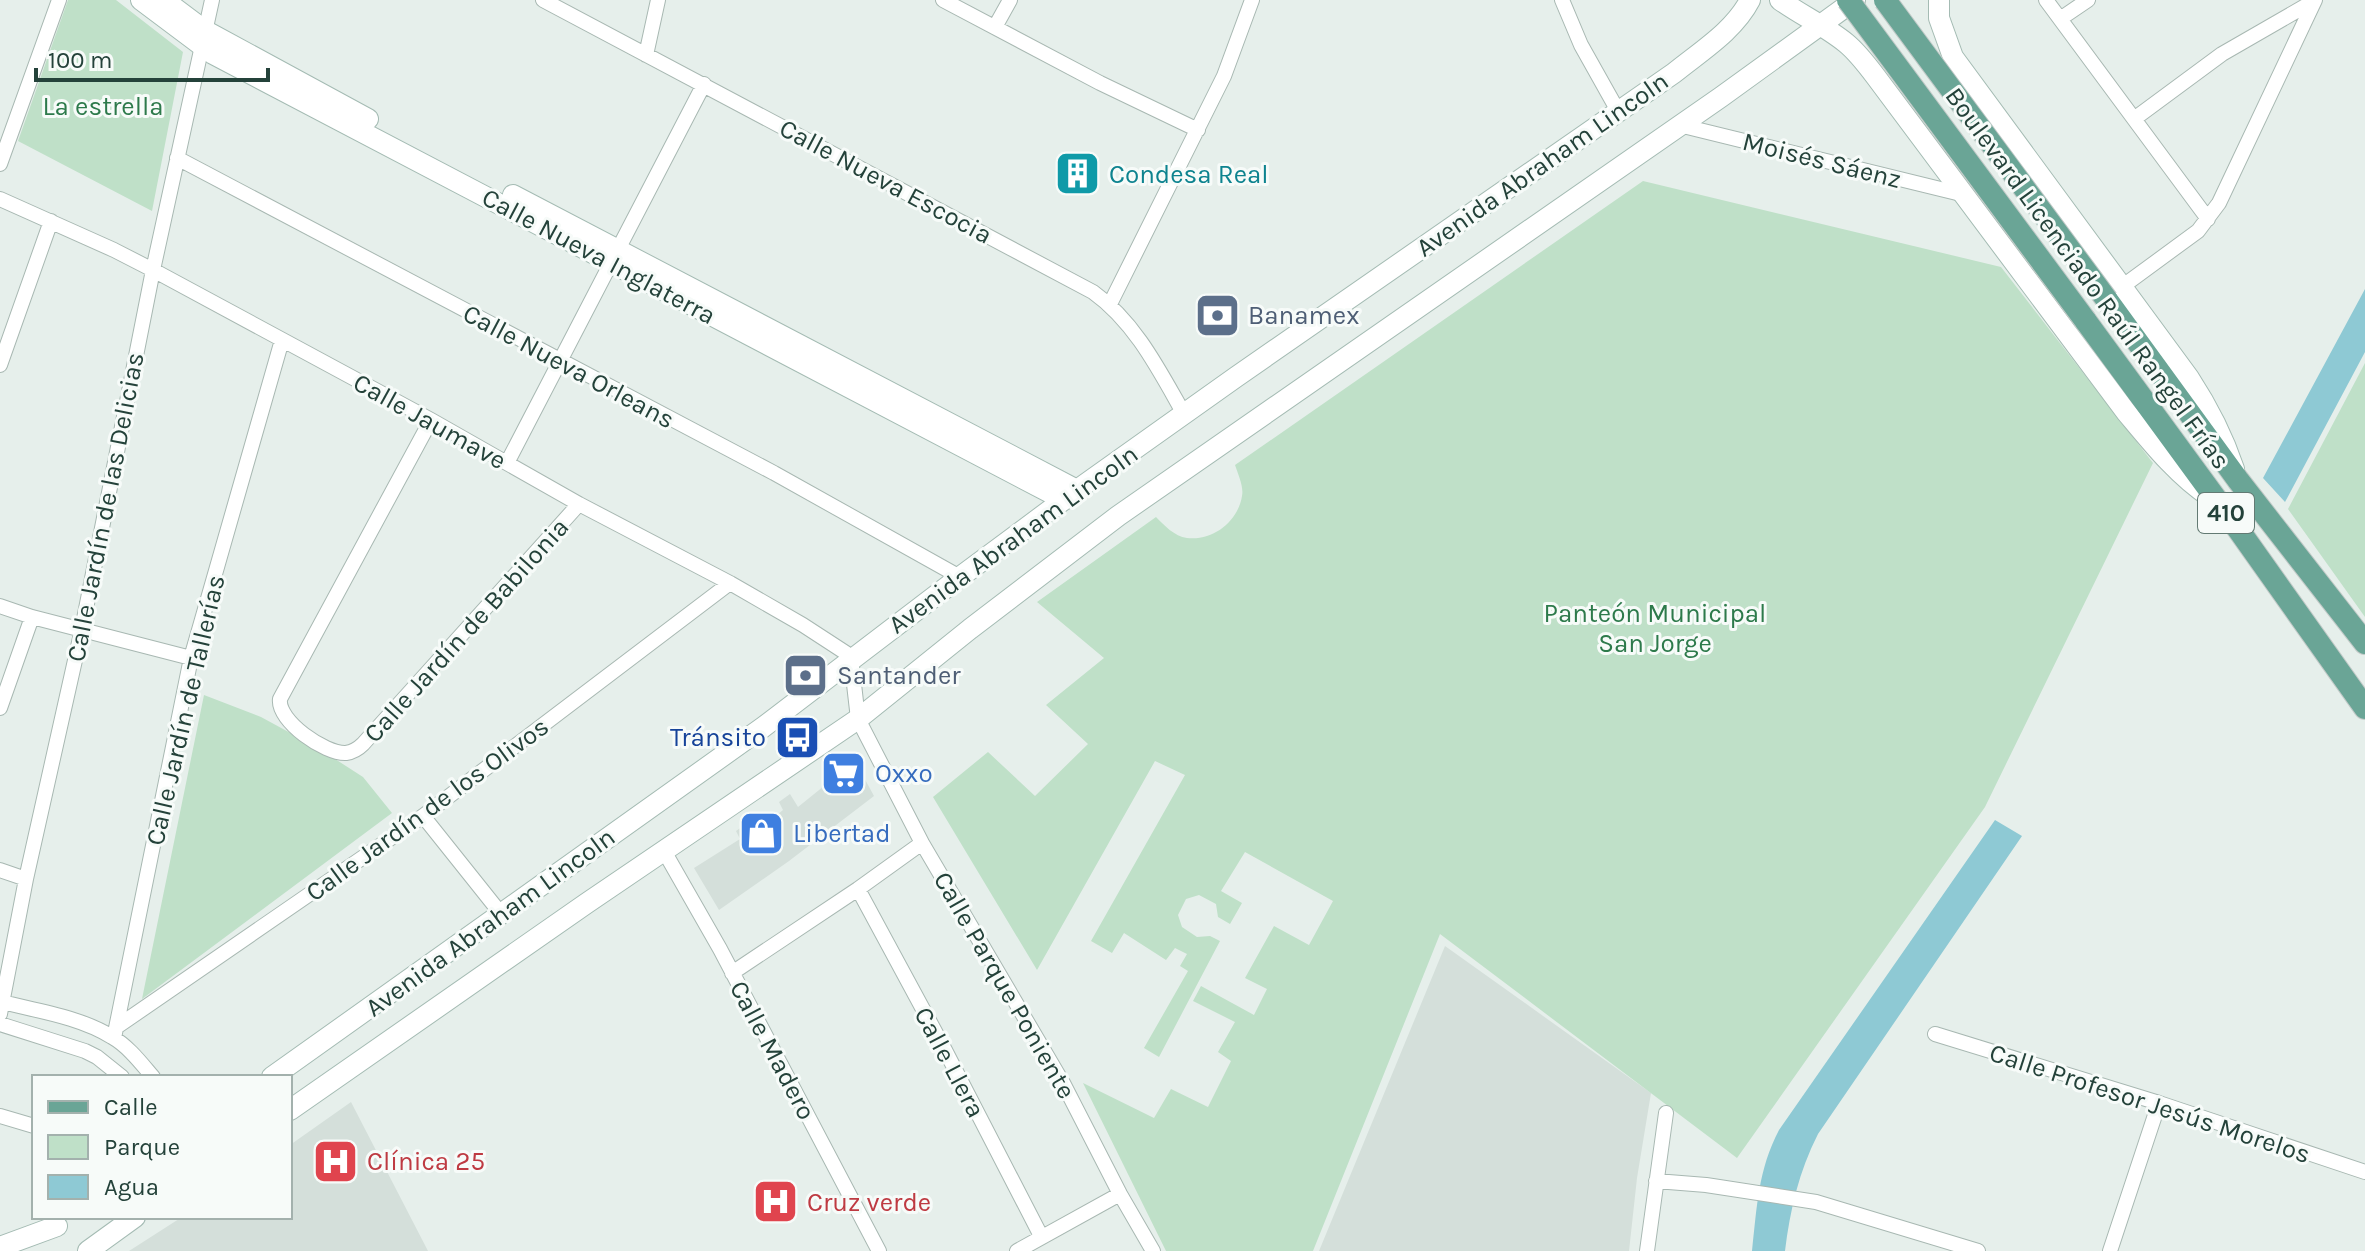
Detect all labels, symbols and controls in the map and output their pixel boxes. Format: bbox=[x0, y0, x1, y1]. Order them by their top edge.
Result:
scale bar bbox=[36, 32, 268, 82]
text: 100 m bbox=[48, 46, 113, 74]
street label: Avenida Abraham Lincoln bbox=[1410, 65, 1674, 263]
street label: Boulevard Licenciado Raúl Rangel Frías bbox=[1939, 81, 2237, 475]
park label: La estrella bbox=[42, 91, 164, 122]
street label: Calle Nueva Escocia bbox=[774, 112, 997, 251]
street label: Moisés Sáenz bbox=[1739, 126, 1904, 195]
building icon: Condesa Real bbox=[1054, 150, 1102, 198]
place label: Condesa Real bbox=[1109, 159, 1269, 190]
street label: Calle Nueva Inglaterra bbox=[477, 182, 721, 331]
bank icon: Banamex bbox=[1193, 291, 1241, 339]
street label: Calle Nueva Orleans bbox=[458, 298, 680, 435]
place label: Banamex bbox=[1248, 300, 1359, 331]
street label: Calle Jardín de las Delicias bbox=[60, 350, 151, 664]
street label: Calle Jaumave bbox=[348, 367, 512, 476]
street label: Avenida Abraham Lincoln bbox=[882, 438, 1144, 640]
road number: 410 bbox=[2198, 493, 2254, 533]
street label: Calle Jardín de Babilonia bbox=[357, 512, 575, 749]
street label: Calle Jardín de Tallerías bbox=[139, 572, 232, 848]
park label: Panteón Municipal San Jorge bbox=[1544, 598, 1766, 659]
bank icon: Santander bbox=[782, 651, 830, 699]
place label: Santander bbox=[837, 660, 961, 691]
street label: Calle Jardín de los Olivos bbox=[300, 711, 555, 908]
bus stop icon: Tránsito bbox=[773, 713, 821, 761]
place label: Tránsito bbox=[670, 722, 766, 753]
supermarket icon: Oxxo bbox=[820, 749, 868, 797]
place label: Oxxo bbox=[875, 758, 933, 789]
shop icon: Libertad bbox=[738, 809, 786, 857]
place label: Libertad bbox=[793, 818, 891, 849]
street label: Avenida Abraham Lincoln bbox=[359, 821, 621, 1023]
street label: Calle Parque Poniente bbox=[927, 866, 1082, 1104]
street label: Calle Madero bbox=[723, 975, 822, 1125]
street label: Calle Llera bbox=[908, 1002, 992, 1123]
street label: Calle Profesor Jesús Morelos bbox=[1986, 1037, 2314, 1170]
legend bbox=[32, 1075, 292, 1219]
text: Calle bbox=[104, 1093, 158, 1121]
text: Parque bbox=[104, 1133, 180, 1161]
hospital icon: Clínica 25 bbox=[312, 1137, 360, 1185]
place label: Clínica 25 bbox=[367, 1146, 485, 1177]
text: Agua bbox=[104, 1173, 159, 1201]
hospital icon: Cruz verde bbox=[752, 1178, 800, 1226]
place label: Cruz verde bbox=[807, 1187, 931, 1218]

